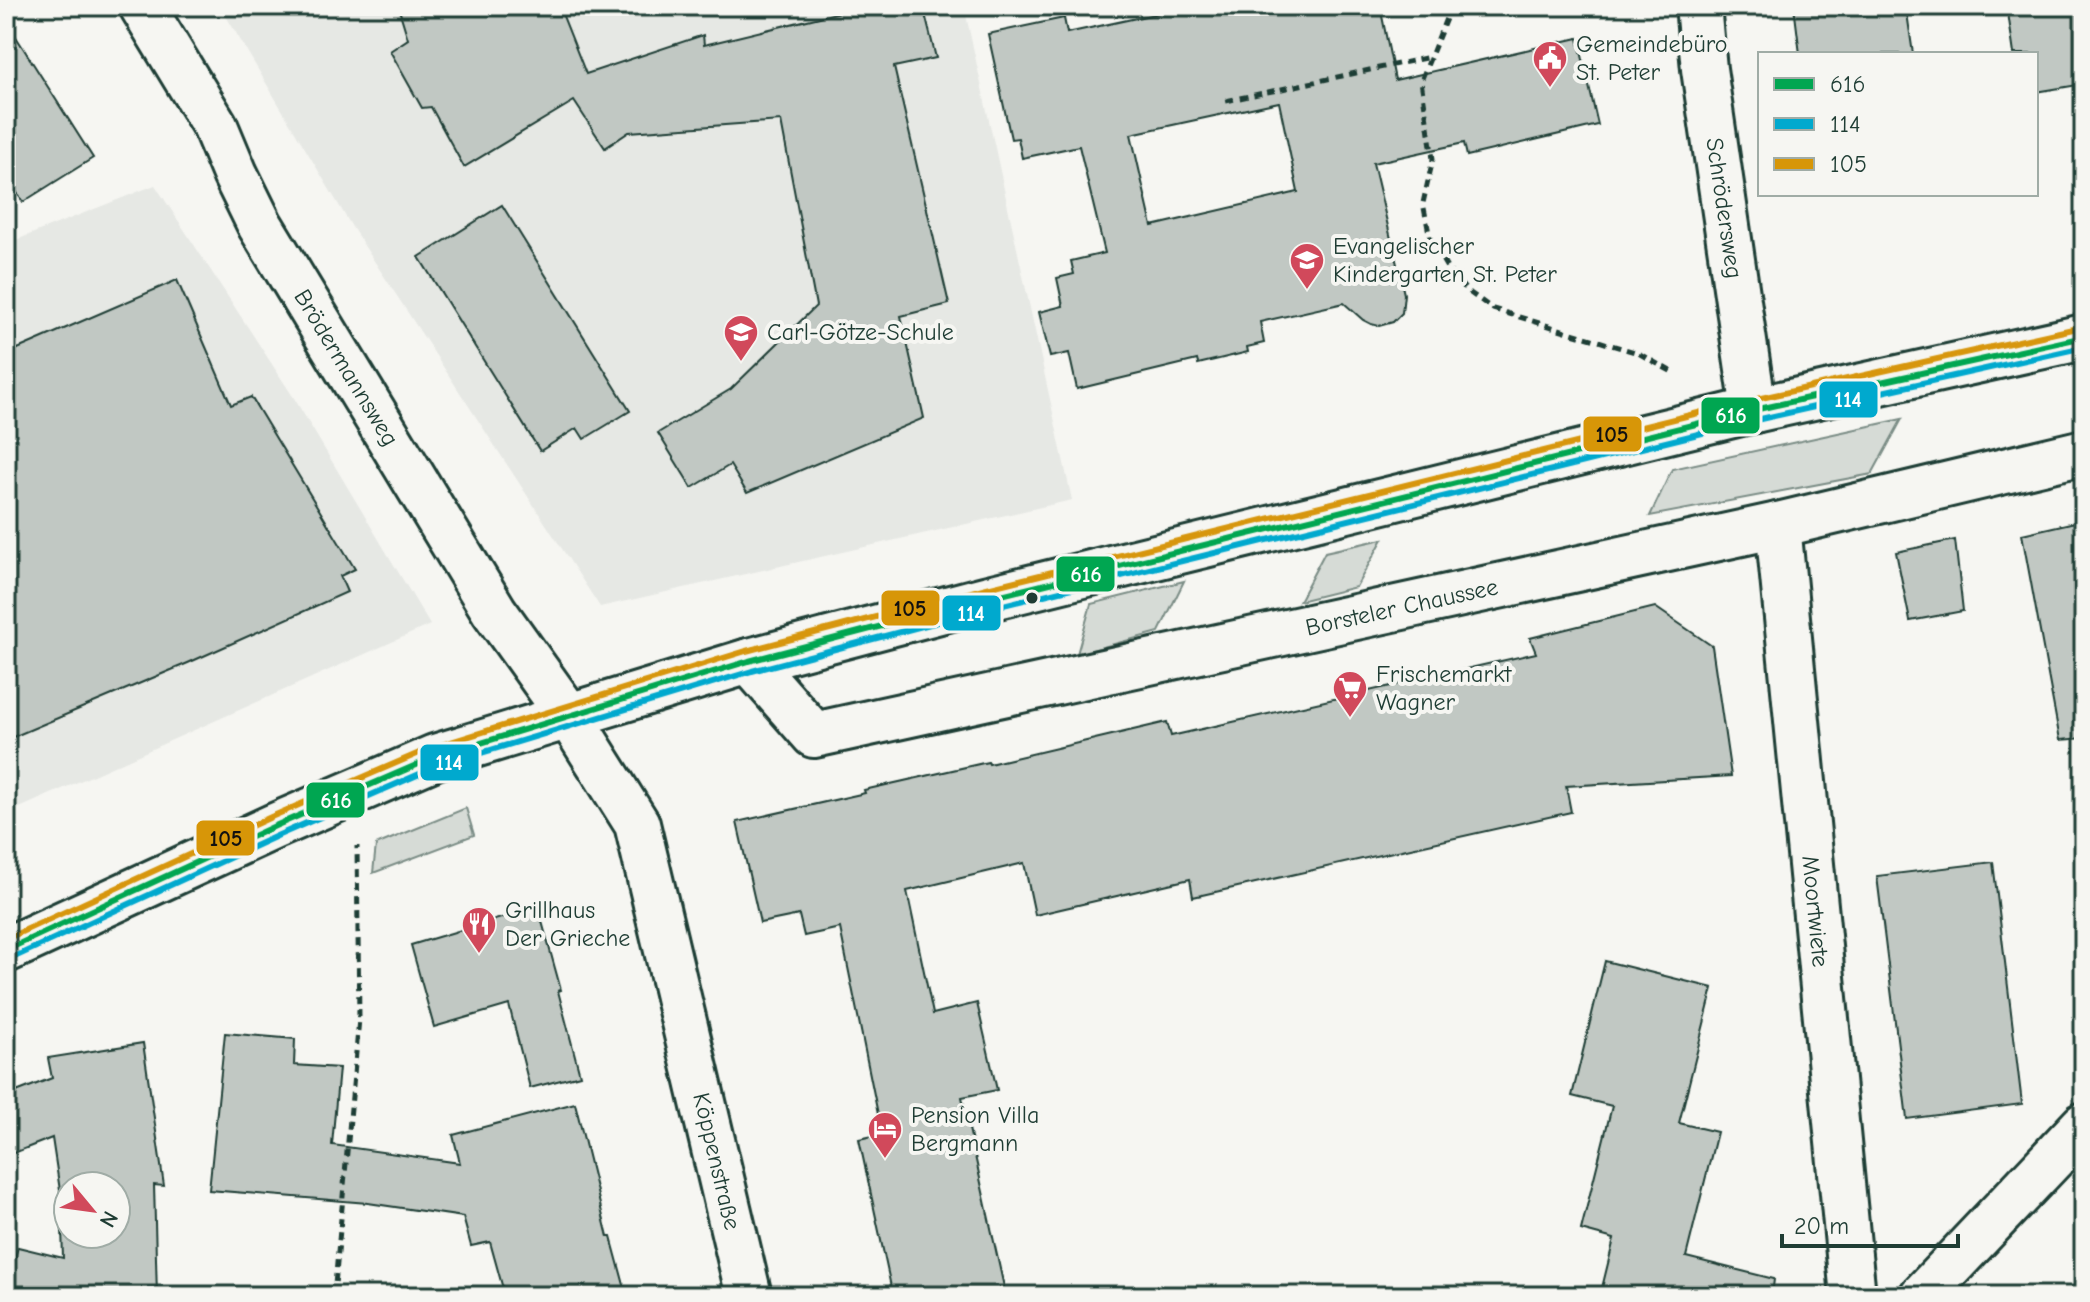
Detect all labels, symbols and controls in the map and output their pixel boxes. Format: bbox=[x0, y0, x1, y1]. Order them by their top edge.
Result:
place label: Gemeindebüro St. Peter bbox=[1576, 30, 1727, 86]
public building icon: Gemeindebüro St. Peter bbox=[1531, 39, 1569, 89]
legend bbox=[1758, 52, 2038, 196]
text: 616 bbox=[1830, 70, 1866, 98]
text: 114 bbox=[1830, 110, 1861, 138]
street label: Schrödersweg bbox=[1700, 136, 1749, 281]
text: 105 bbox=[1830, 150, 1867, 178]
place label: Evangelischer Kindergarten St. Peter bbox=[1333, 232, 1557, 288]
school or university icon: Evangelischer Kindergarten St. Peter bbox=[1288, 241, 1326, 291]
street label: Brödermannsweg bbox=[288, 284, 405, 451]
school or university icon: Carl-Götze-Schule bbox=[722, 313, 760, 363]
place label: Carl-Götze-Schule bbox=[767, 318, 954, 346]
line badge: 114 bbox=[1818, 380, 1879, 419]
text: 114 bbox=[1834, 387, 1862, 413]
line badge: 616 bbox=[1700, 396, 1761, 435]
text: 616 bbox=[1715, 403, 1747, 429]
line badge: 105 bbox=[1582, 415, 1643, 453]
text: 105 bbox=[1596, 422, 1628, 448]
line badge: 616 bbox=[1055, 555, 1116, 593]
text: 616 bbox=[1070, 562, 1102, 588]
street label: Borsteler Chaussee bbox=[1303, 572, 1501, 642]
line badge: 105 bbox=[880, 589, 941, 627]
unlabelled marker bbox=[1024, 590, 1040, 606]
line badge: 114 bbox=[941, 594, 1002, 632]
text: 105 bbox=[894, 596, 926, 622]
text: 114 bbox=[957, 601, 985, 627]
place label: Frischemarkt Wagner bbox=[1376, 660, 1513, 716]
supermarket icon: Frischemarkt Wagner bbox=[1331, 669, 1369, 719]
line badge: 114 bbox=[419, 743, 480, 782]
text: 114 bbox=[435, 750, 463, 776]
line badge: 616 bbox=[305, 781, 366, 819]
text: 616 bbox=[320, 788, 352, 814]
line badge: 105 bbox=[195, 819, 256, 857]
text: 105 bbox=[210, 826, 242, 852]
street label: Moortwiete bbox=[1796, 854, 1835, 968]
place label: Grillhaus Der Grieche bbox=[505, 896, 630, 952]
restaurant icon: Grillhaus Der Grieche bbox=[460, 905, 498, 955]
street label: Köppenstraße bbox=[687, 1090, 747, 1233]
place label: Pension Villa Bergmann bbox=[911, 1101, 1039, 1157]
hotel icon: Pension Villa Bergmann bbox=[866, 1110, 904, 1160]
north arrow bbox=[52, 1170, 132, 1250]
scale bar bbox=[1782, 1198, 1958, 1248]
text: N bbox=[94, 1207, 123, 1232]
text: 20 m bbox=[1794, 1212, 1849, 1240]

